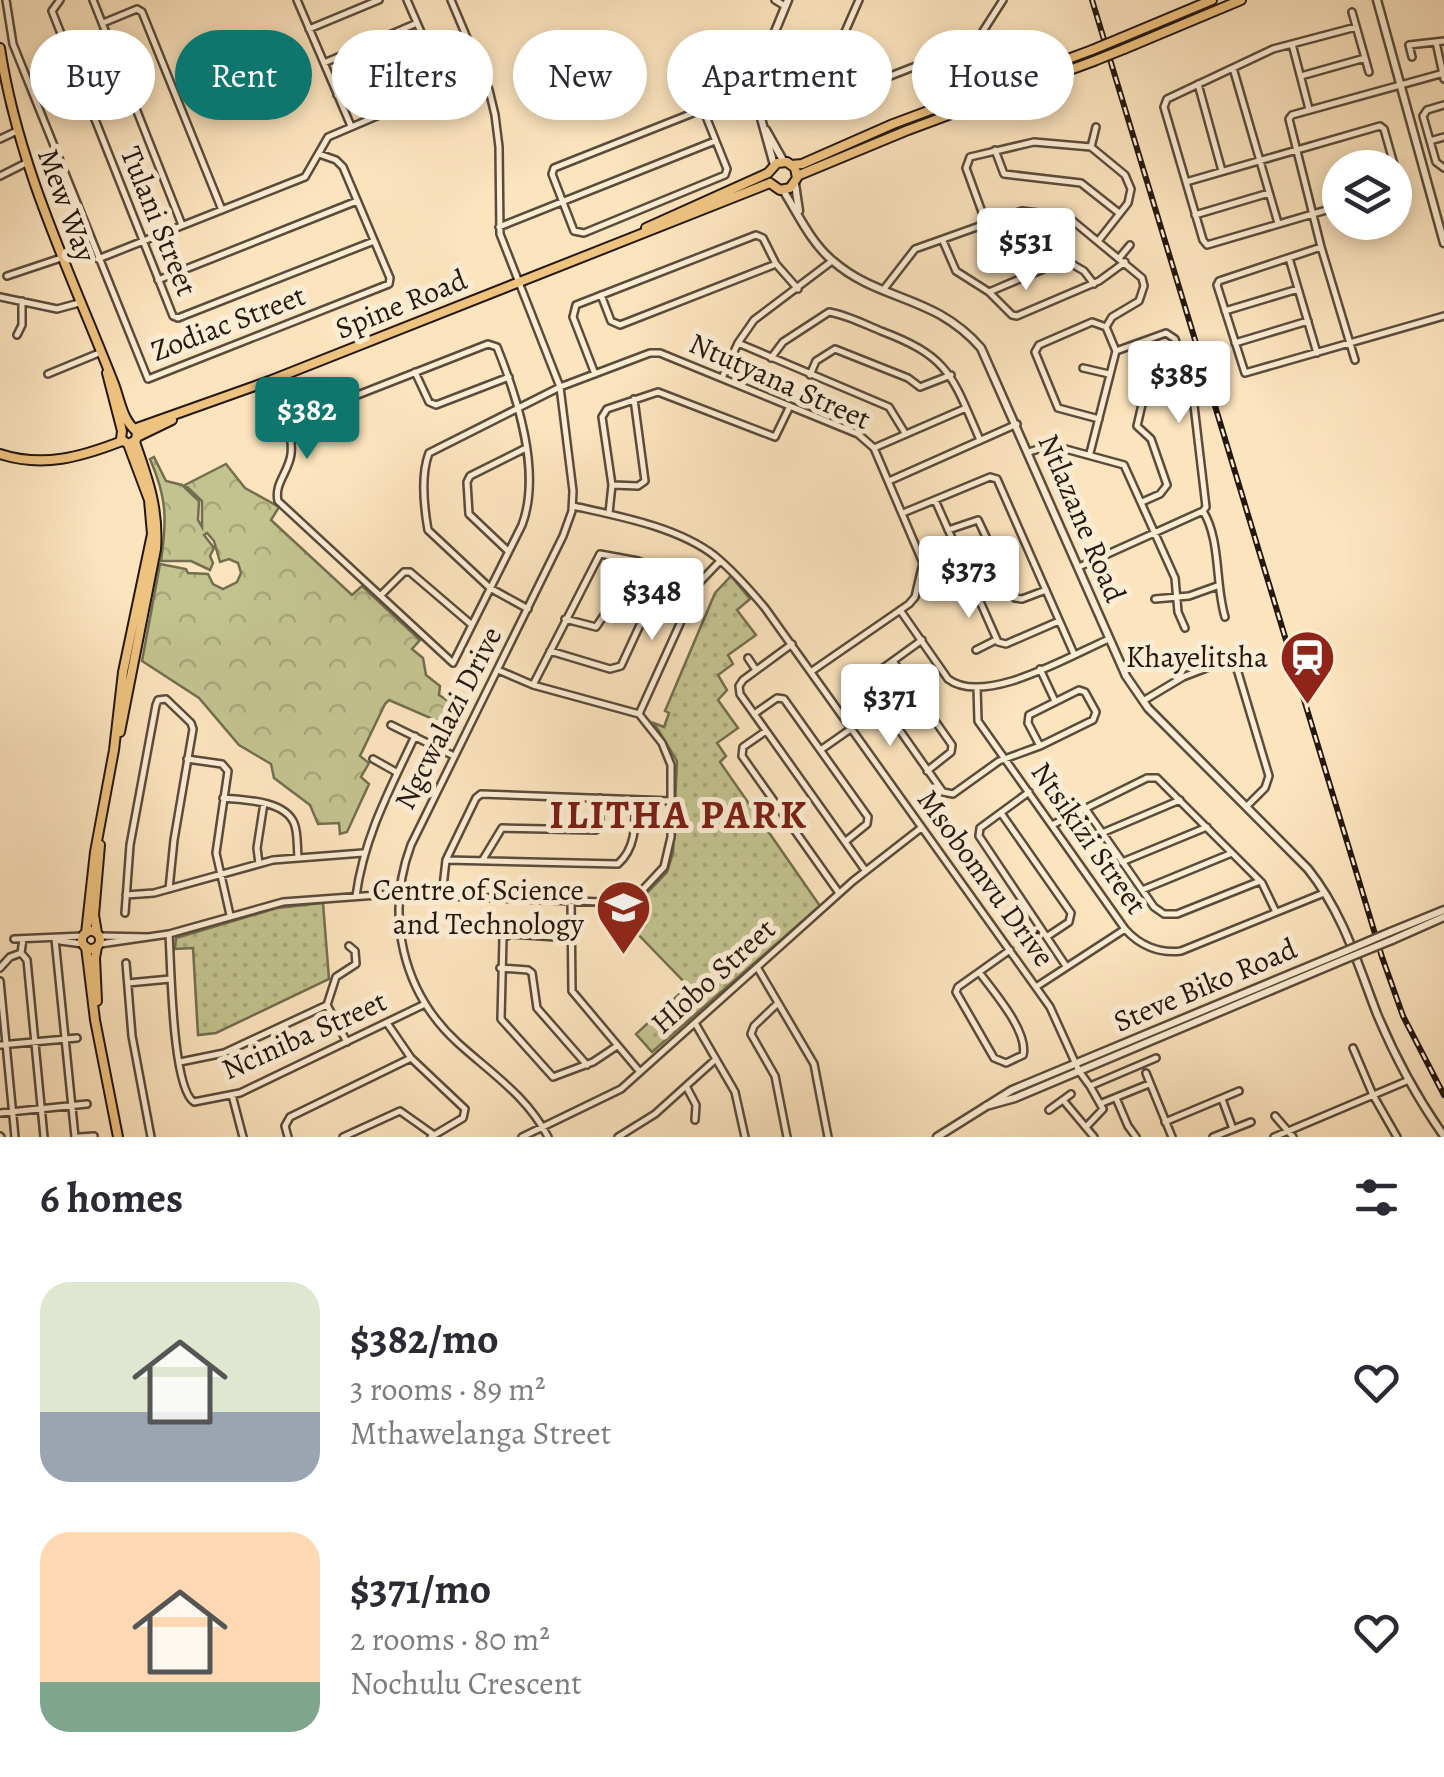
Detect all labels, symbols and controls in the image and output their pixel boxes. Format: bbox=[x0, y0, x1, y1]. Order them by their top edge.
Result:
chip: Buy bbox=[30, 30, 155, 120]
chip: Rent bbox=[175, 30, 312, 120]
chip: Filters bbox=[332, 30, 493, 120]
chip: New bbox=[513, 30, 647, 120]
chip: Apartment bbox=[667, 30, 892, 120]
chip: House bbox=[912, 30, 1074, 120]
street label: Tulani Street bbox=[111, 140, 207, 302]
street label: Mew Way bbox=[28, 143, 106, 268]
map controls bbox=[1322, 150, 1412, 240]
button: layers bbox=[1322, 150, 1412, 240]
pin: $531 bbox=[967, 208, 1085, 293]
text: $531 bbox=[999, 218, 1053, 262]
street label: Spine Road bbox=[329, 259, 474, 348]
street label: Zodiac Street bbox=[145, 275, 311, 371]
street label: Ntutyana Street bbox=[683, 323, 877, 439]
pin: $385 bbox=[1120, 341, 1238, 426]
text: $385 bbox=[1150, 351, 1208, 395]
pin: $382 bbox=[248, 377, 366, 462]
text: $382 bbox=[277, 387, 337, 431]
street label: Ntlazane Road bbox=[1029, 428, 1136, 609]
pin: $373 bbox=[910, 536, 1028, 621]
text: $373 bbox=[941, 546, 997, 590]
pin: $348 bbox=[593, 558, 711, 643]
text: $348 bbox=[622, 568, 682, 612]
street label: Ngcwalazi Drive bbox=[385, 620, 511, 816]
station icon: Khayelitsha bbox=[1277, 627, 1337, 706]
place label: Khayelitsha bbox=[1126, 637, 1268, 677]
pin: $371 bbox=[831, 664, 949, 749]
text: $371 bbox=[863, 674, 917, 718]
street label: Ntsikizi Street bbox=[1022, 754, 1156, 922]
street label: Msobomvu Drive bbox=[908, 781, 1064, 975]
district label: ILITHA PARK bbox=[549, 787, 809, 842]
place label: Centre of Science and Technology bbox=[373, 870, 585, 944]
school or university icon: Centre of Science and Technology bbox=[593, 877, 653, 956]
street label: Hlobo Street bbox=[642, 909, 784, 1043]
street label: Steve Biko Road bbox=[1107, 928, 1303, 1042]
street label: Nciniba Street bbox=[215, 981, 393, 1089]
text: 6 homes bbox=[40, 1169, 183, 1226]
icon: filters bbox=[1349, 1170, 1404, 1225]
text: $382/mo bbox=[350, 1310, 499, 1367]
icon: home bbox=[120, 1322, 240, 1442]
icon: heart bbox=[1349, 1355, 1404, 1410]
text: 3 rooms · 89 m² bbox=[350, 1367, 546, 1411]
text: Mthawelanga Street bbox=[350, 1411, 611, 1455]
text: $371/mo bbox=[350, 1560, 491, 1617]
icon: home bbox=[120, 1572, 240, 1692]
icon: heart bbox=[1349, 1605, 1404, 1660]
text: 2 rooms · 80 m² bbox=[350, 1617, 550, 1661]
text: Nochulu Crescent bbox=[350, 1661, 582, 1705]

